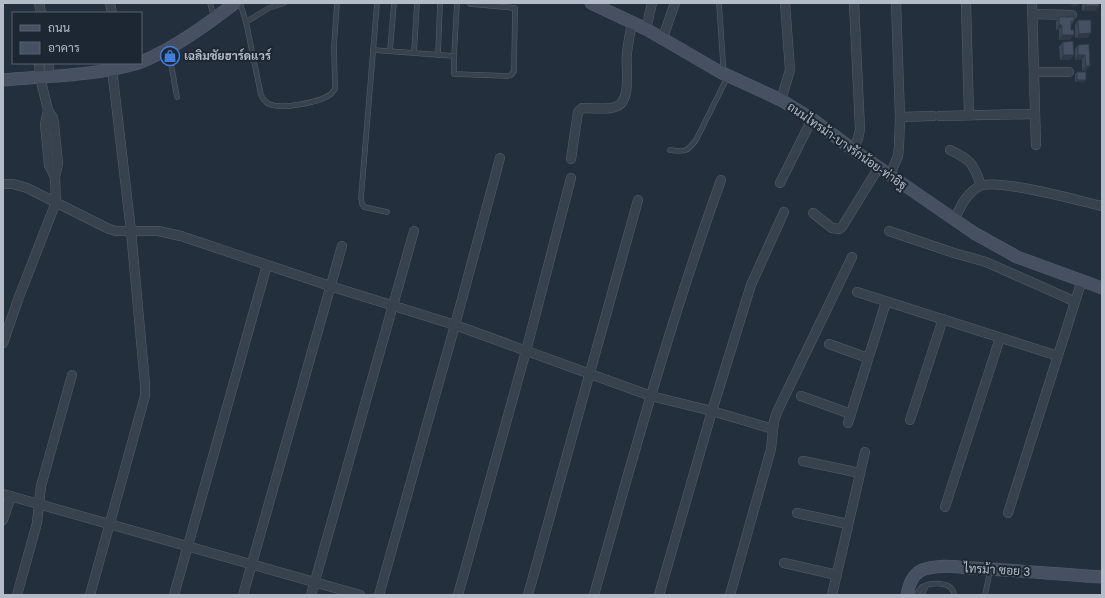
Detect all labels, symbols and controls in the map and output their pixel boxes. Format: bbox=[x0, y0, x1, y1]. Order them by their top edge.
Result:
legend bbox=[12, 12, 142, 64]
text: ถนน bbox=[48, 21, 71, 35]
text: อาคาร bbox=[48, 41, 80, 55]
shop icon: เฉลิมชัยฮาร์ดแวร์ bbox=[159, 45, 181, 67]
place label: เฉลิมชัยฮาร์ดแวร์ bbox=[184, 48, 272, 63]
street label: ถนนไทรม้า-บางรักน้อย-ท่าอิฐ bbox=[784, 99, 910, 193]
street label: ไทรม้า ซอย 3 bbox=[963, 560, 1031, 579]

